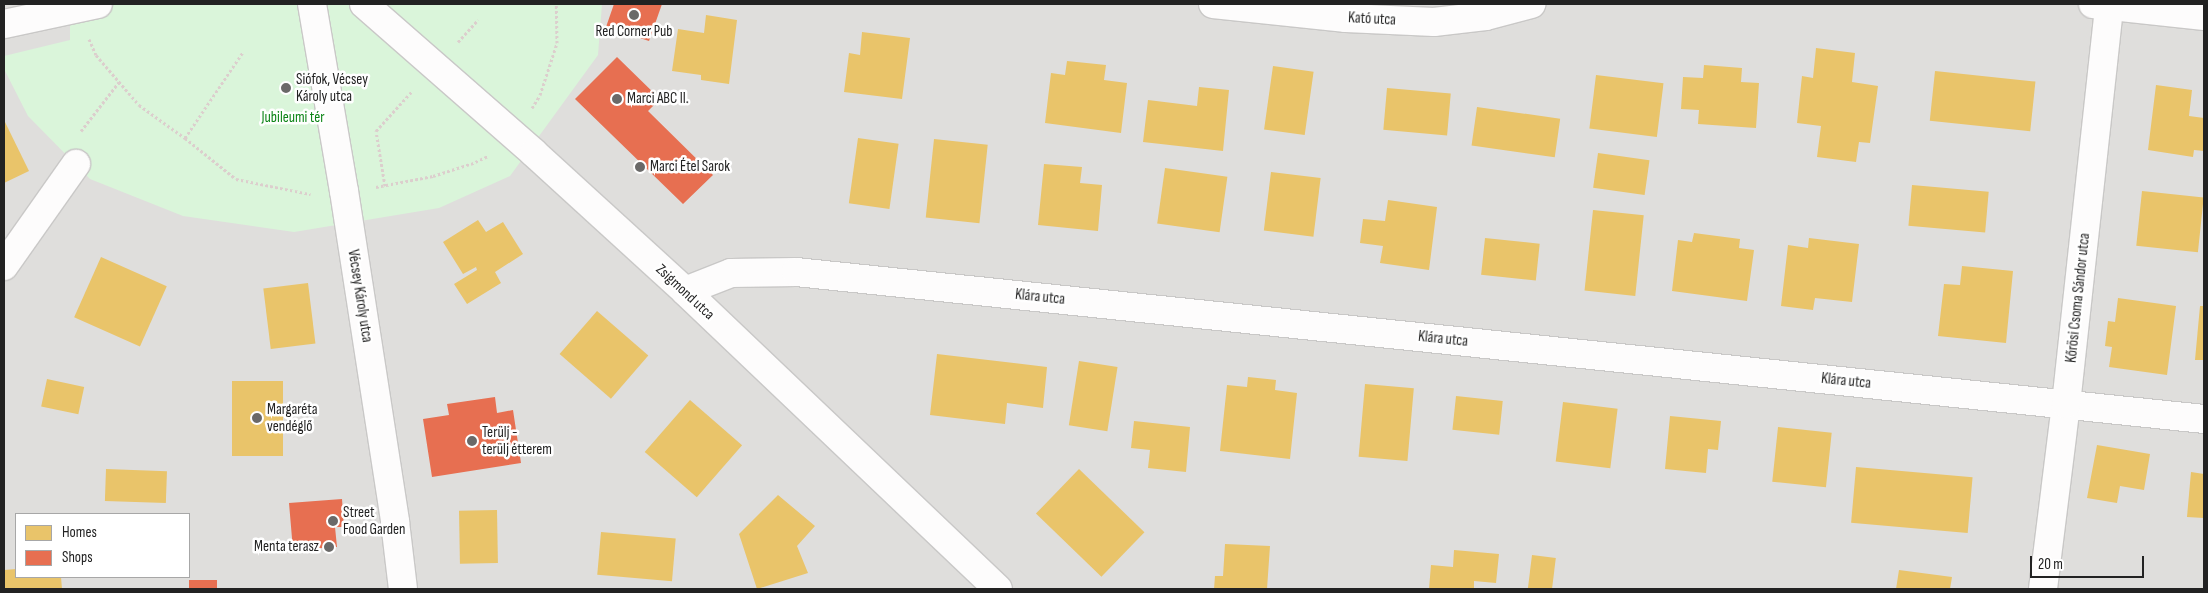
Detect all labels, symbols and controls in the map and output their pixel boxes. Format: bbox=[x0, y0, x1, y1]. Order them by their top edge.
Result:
marker: Red Corner Pub bbox=[628, 9, 640, 21]
street label: Kató utca bbox=[1348, 9, 1396, 29]
place label: Red Corner Pub bbox=[595, 23, 673, 41]
place label: Siófok, Vécsey Károly utca bbox=[296, 70, 368, 105]
marker: Siófok, Vécsey Károly utca bbox=[280, 82, 292, 94]
place label: Marci ABC II. bbox=[627, 90, 689, 108]
marker: Marci ABC II. bbox=[611, 93, 623, 105]
park label: Jubileumi tér bbox=[261, 109, 325, 127]
place label: Marci Étel Sarok bbox=[650, 158, 730, 176]
marker: Marci Étel Sarok bbox=[634, 161, 646, 173]
street label: Kőrösi Csoma Sándor utca bbox=[2062, 232, 2094, 364]
street label: Vécsey Károly utca bbox=[344, 248, 376, 344]
street label: Zsigmond utca bbox=[652, 260, 718, 324]
street label: Klára utca bbox=[1014, 285, 1066, 309]
street label: Klára utca bbox=[1417, 327, 1469, 351]
street label: Klára utca bbox=[1820, 369, 1872, 393]
place label: Margaréta vendéglő bbox=[267, 400, 317, 435]
marker: Margaréta vendéglő bbox=[251, 412, 263, 424]
place label: Terülj - terülj étterem bbox=[482, 423, 552, 458]
marker: Terülj - terülj étterem bbox=[466, 435, 478, 447]
place label: Street Food Garden bbox=[343, 503, 406, 538]
legend bbox=[15, 513, 190, 578]
marker: Street Food Garden bbox=[327, 515, 339, 527]
text: Homes bbox=[62, 523, 97, 542]
place label: Menta terasz bbox=[254, 538, 319, 556]
marker: Menta terasz bbox=[323, 541, 335, 553]
scale bar bbox=[2033, 546, 2147, 578]
text: Shops bbox=[62, 548, 93, 567]
text: 20 m bbox=[2038, 555, 2063, 574]

